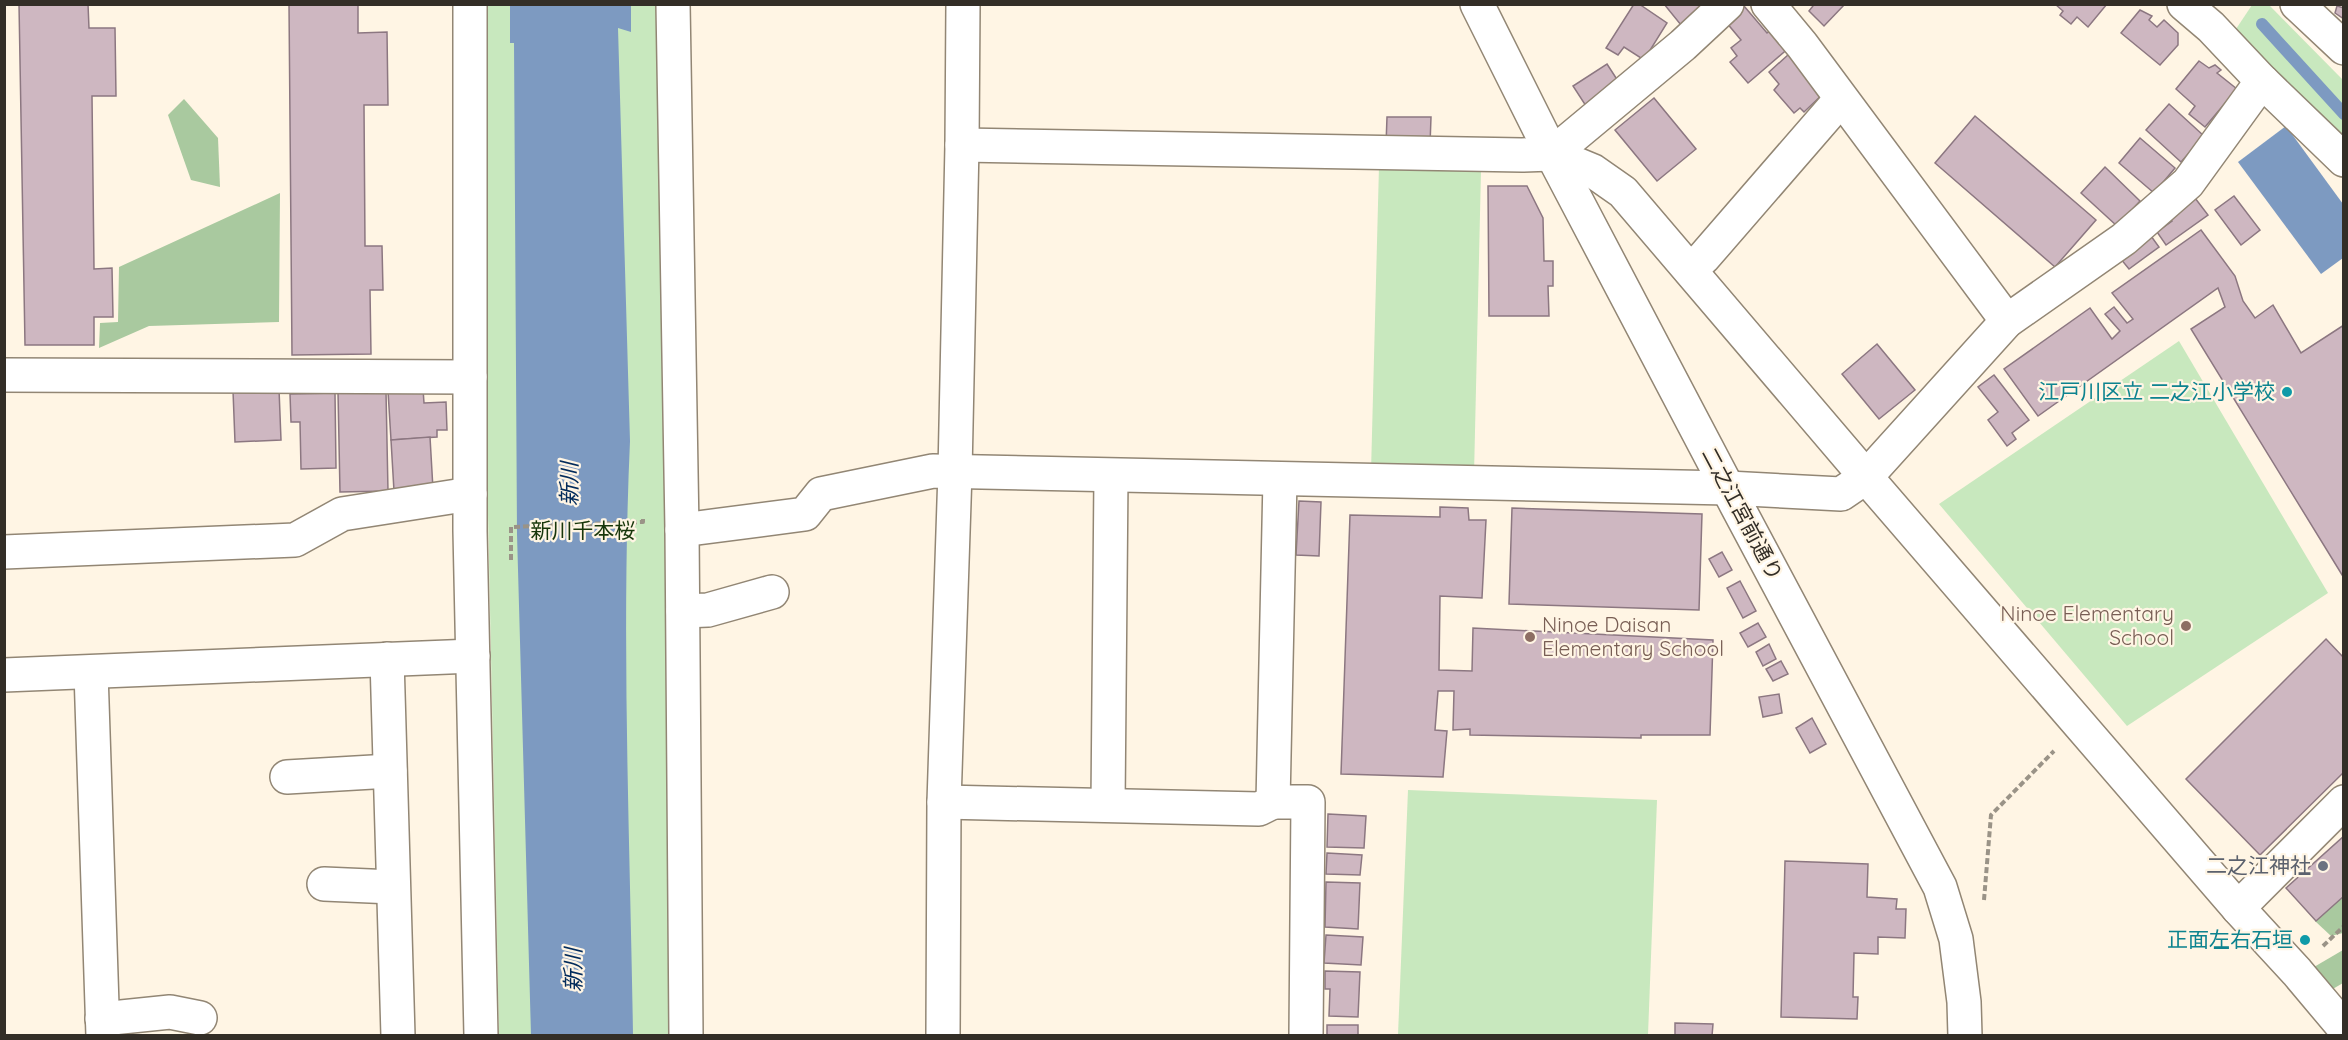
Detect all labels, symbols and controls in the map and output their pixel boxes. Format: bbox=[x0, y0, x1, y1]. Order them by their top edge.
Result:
place label: 江戸川区立 二之江小学校 bbox=[2038, 378, 2275, 404]
marker: 江戸川区立 二之江小学校 bbox=[2280, 385, 2294, 399]
street label: 二之江宮前通り bbox=[1697, 443, 1789, 585]
water label: 新川 bbox=[555, 460, 583, 506]
park label: 新川千本桜 bbox=[531, 517, 636, 543]
place label: Ninoe Elementary School bbox=[2000, 600, 2174, 650]
place label: Ninoe Daisan Elementary School bbox=[1542, 611, 1724, 661]
marker: Ninoe Elementary School bbox=[2179, 619, 2193, 633]
marker: Ninoe Daisan Elementary School bbox=[1523, 630, 1537, 644]
place label: 二之江神社 bbox=[2206, 852, 2311, 878]
marker: 二之江神社 bbox=[2316, 859, 2330, 873]
place label: 正面左右石垣 bbox=[2167, 926, 2293, 952]
marker: 正面左右石垣 bbox=[2298, 933, 2312, 947]
water label: 新川 bbox=[559, 946, 587, 992]

